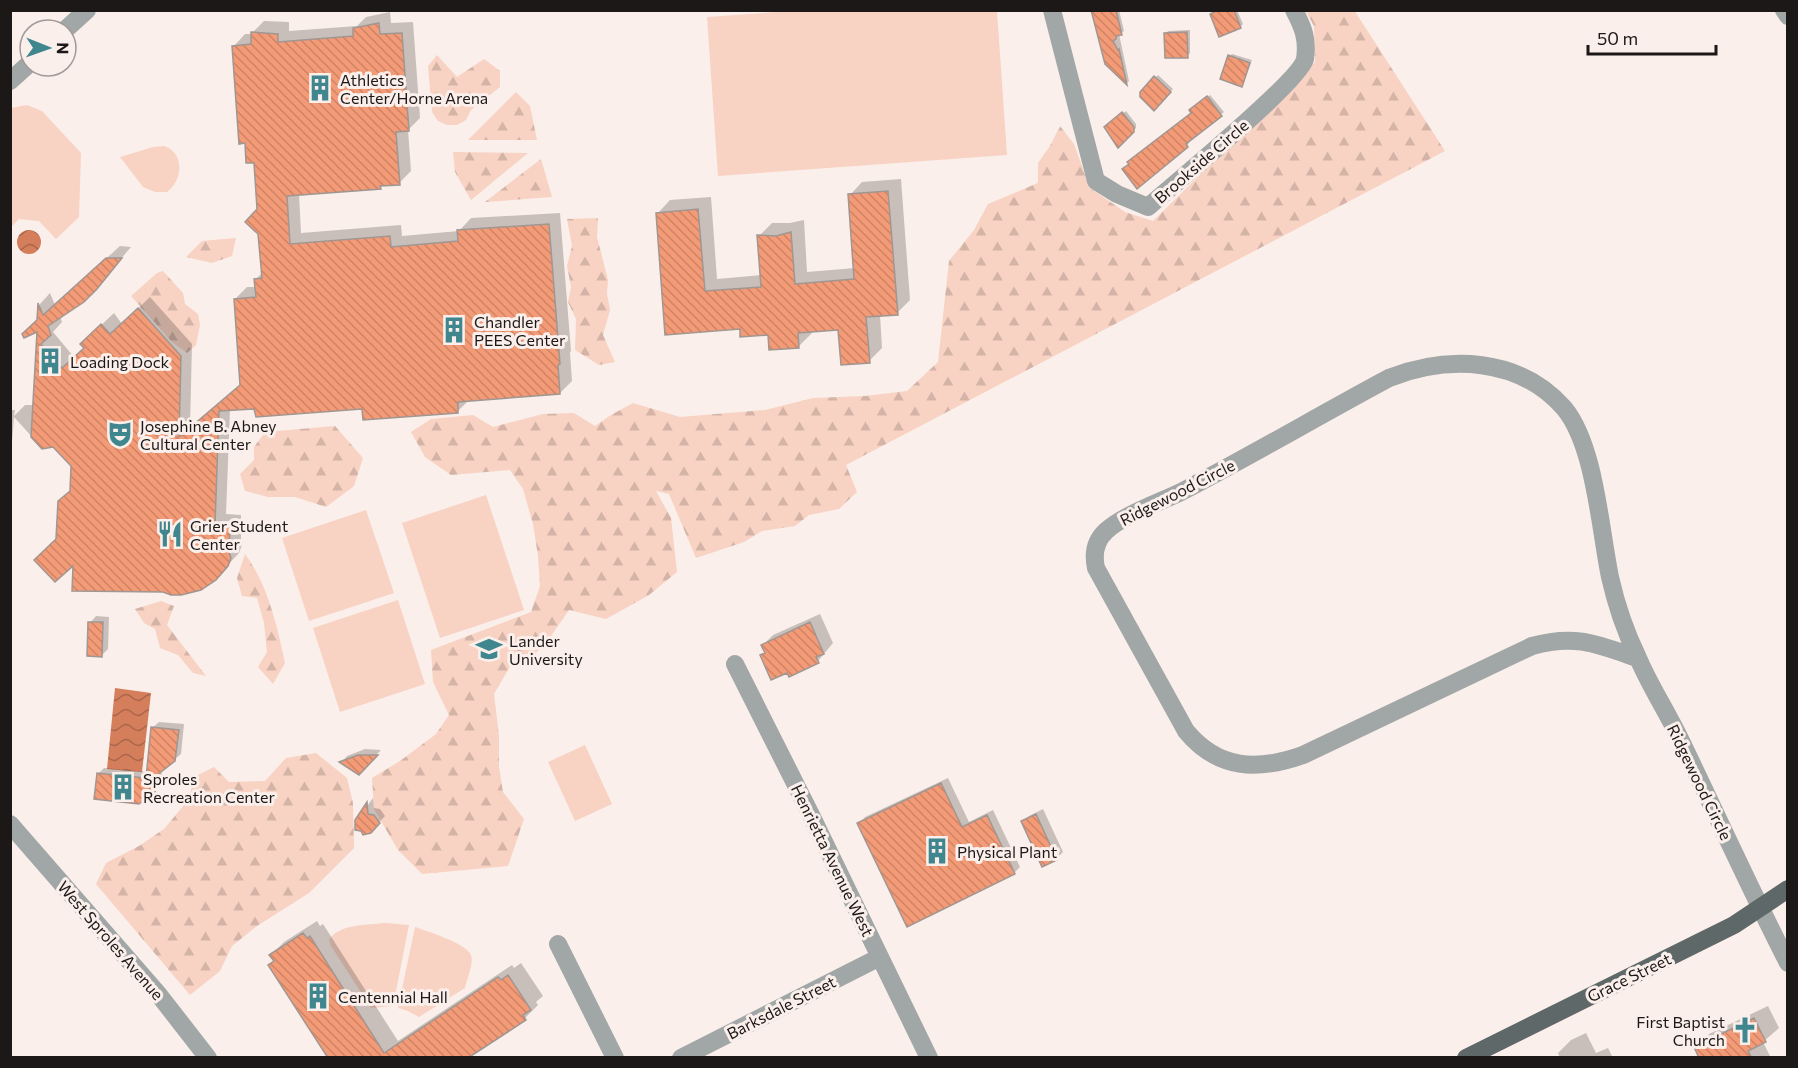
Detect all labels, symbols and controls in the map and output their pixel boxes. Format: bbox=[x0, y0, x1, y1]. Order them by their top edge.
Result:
north arrow bbox=[18, 18, 78, 78]
scale bar bbox=[1588, 18, 1716, 56]
text: 50 m bbox=[1597, 27, 1638, 49]
text: N bbox=[54, 42, 73, 54]
place label: Athletics Center/Horne Arena bbox=[340, 70, 488, 107]
building icon: Athletics Center/Horne Arena bbox=[305, 73, 335, 103]
street label: Brookside Circle bbox=[1150, 115, 1252, 207]
place label: Chandler PEES Center bbox=[474, 312, 566, 349]
building icon: Chandler PEES Center bbox=[439, 315, 469, 345]
building icon: Loading Dock bbox=[35, 346, 65, 376]
place label: Loading Dock bbox=[70, 352, 170, 371]
place label: Josephine B. Abney Cultural Center bbox=[140, 416, 277, 453]
theatre icon: Josephine B. Abney Cultural Center bbox=[105, 419, 135, 449]
street label: Ridgewood Circle bbox=[1116, 455, 1238, 529]
place label: Grier Student Center bbox=[190, 516, 289, 553]
restaurant icon: Grier Student Center bbox=[155, 519, 185, 549]
place label: Lander University bbox=[509, 631, 583, 668]
school or university icon: Lander University bbox=[474, 634, 504, 664]
street label: Ridgewood Circle bbox=[1664, 721, 1736, 843]
place label: Sproles Recreation Center bbox=[143, 769, 275, 806]
building icon: Sproles Recreation Center bbox=[108, 772, 138, 802]
street label: Henrietta Avenue West bbox=[788, 781, 878, 940]
building icon: Physical Plant bbox=[922, 836, 952, 866]
place label: Physical Plant bbox=[957, 842, 1058, 861]
street label: West Sproles Avenue bbox=[54, 877, 168, 1003]
street label: Grace Street bbox=[1584, 948, 1674, 1005]
street label: Barksdale Street bbox=[723, 971, 839, 1043]
building icon: Centennial Hall bbox=[303, 981, 333, 1011]
place label: Centennial Hall bbox=[338, 987, 448, 1006]
place label: First Baptist Church bbox=[1636, 1012, 1725, 1049]
church icon: First Baptist Church bbox=[1730, 1015, 1760, 1045]

